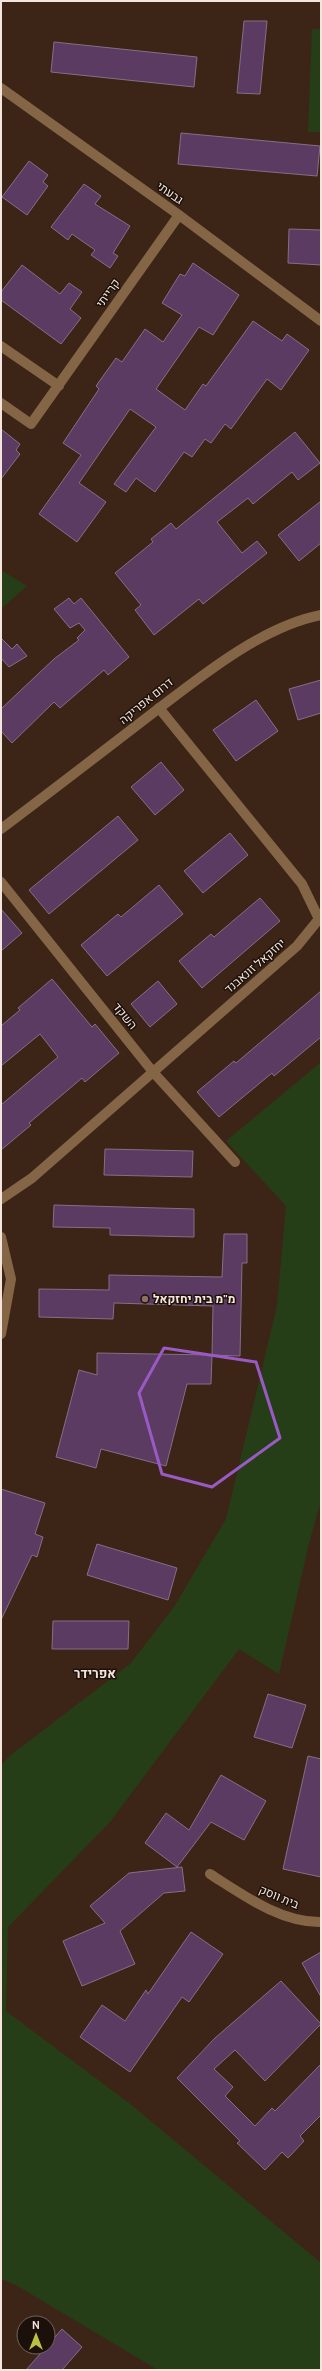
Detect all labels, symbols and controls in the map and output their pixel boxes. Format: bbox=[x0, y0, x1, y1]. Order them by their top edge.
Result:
street label: גבעתי bbox=[154, 178, 187, 207]
street label: קרייתי bbox=[92, 275, 123, 310]
street label: דרום אפריקה bbox=[116, 674, 176, 727]
street label: יחזקאל זונאבנד bbox=[221, 935, 288, 996]
street label: השקד bbox=[110, 999, 141, 1032]
place label: מ"מ בית יחזקאל bbox=[153, 1291, 235, 1306]
marker: מ"מ בית יחזקאל bbox=[140, 1294, 150, 1304]
district label: אפרידר bbox=[74, 1665, 116, 1681]
street label: בית ווסק bbox=[257, 1881, 302, 1912]
north arrow bbox=[16, 2315, 56, 2355]
text: N bbox=[32, 2318, 40, 2332]

